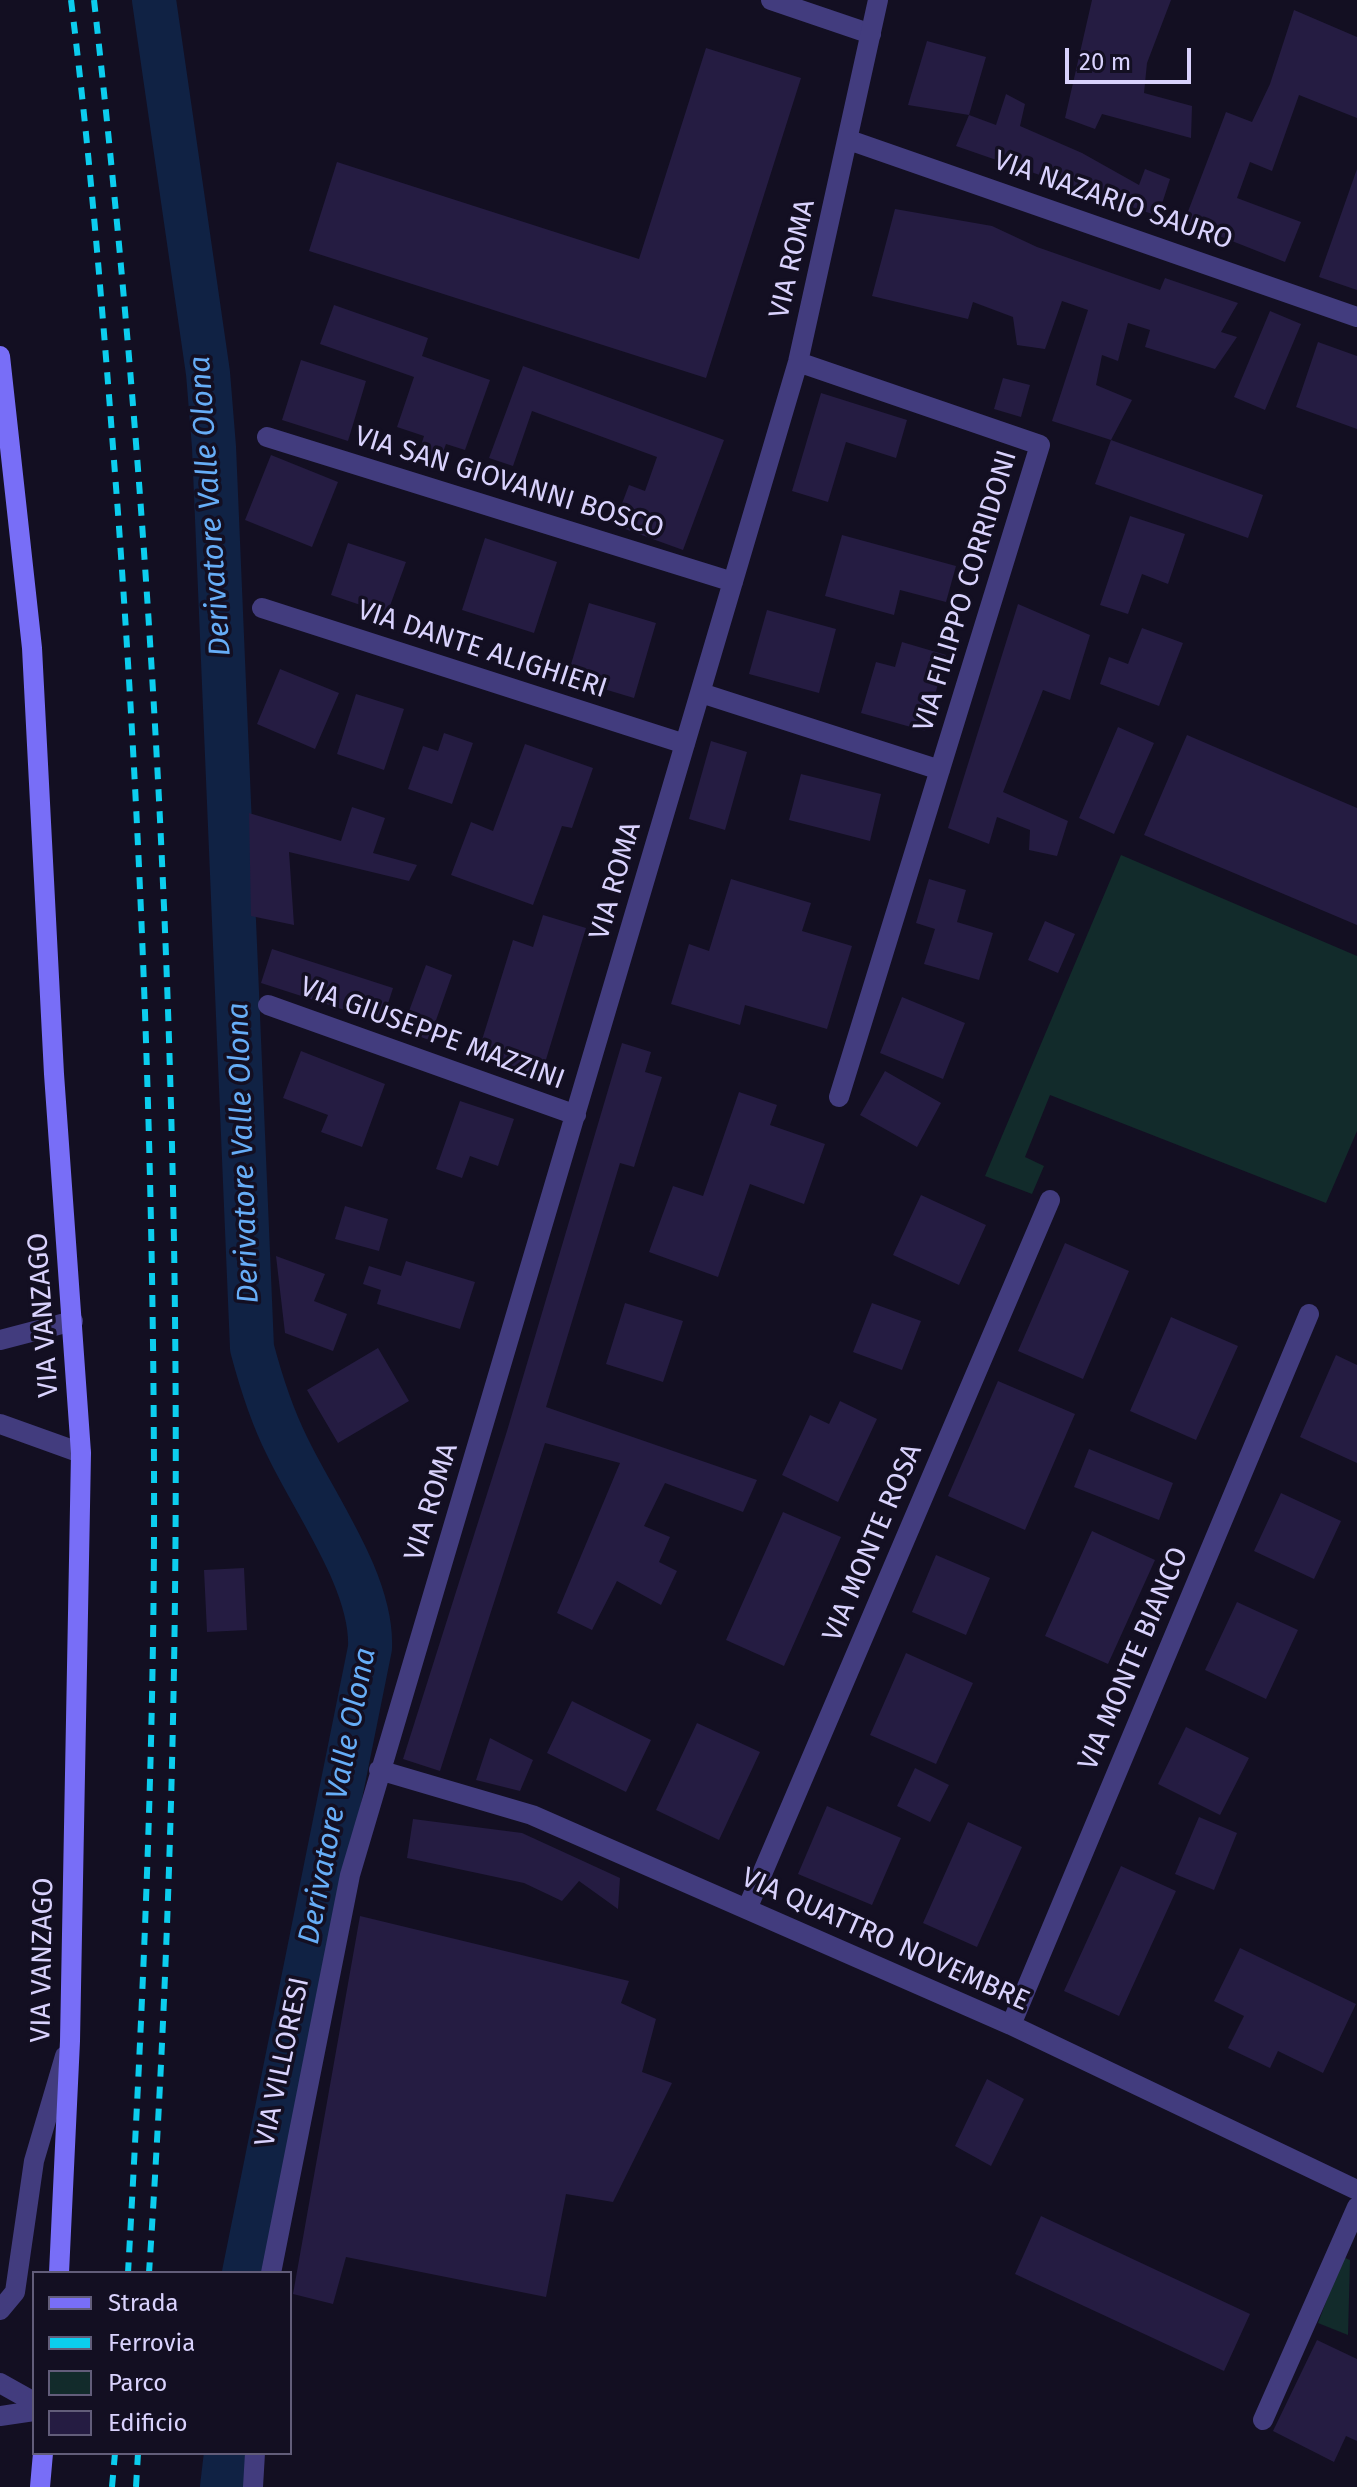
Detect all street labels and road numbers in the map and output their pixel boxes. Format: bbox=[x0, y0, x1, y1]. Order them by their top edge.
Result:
street label: VIA NAZARIO SAURO bbox=[989, 144, 1237, 258]
street label: VIA ROMA bbox=[763, 196, 823, 322]
street label: VIA SAN GIOVANNI BOSCO bbox=[350, 420, 668, 546]
street label: VIA FILIPPO CORRIDONI bbox=[907, 446, 1025, 736]
street label: VIA DANTE ALIGHIERI bbox=[353, 594, 611, 706]
street label: VIA ROMA bbox=[583, 818, 649, 944]
street label: VIA GIUSEPPE MAZZINI bbox=[295, 970, 569, 1098]
street label: VIA VANZAGO bbox=[21, 1231, 67, 1399]
street label: VIA ROMA bbox=[398, 1439, 466, 1565]
street label: VIA MONTE ROSA bbox=[816, 1439, 930, 1647]
street label: VIA MONTE BIANCO bbox=[1072, 1542, 1196, 1776]
street label: VIA QUATTRO NOVEMBRE bbox=[736, 1861, 1034, 2019]
street label: VIA VANZAGO bbox=[25, 1877, 61, 2043]
street label: VIA VILLORESI bbox=[249, 1974, 317, 2150]

